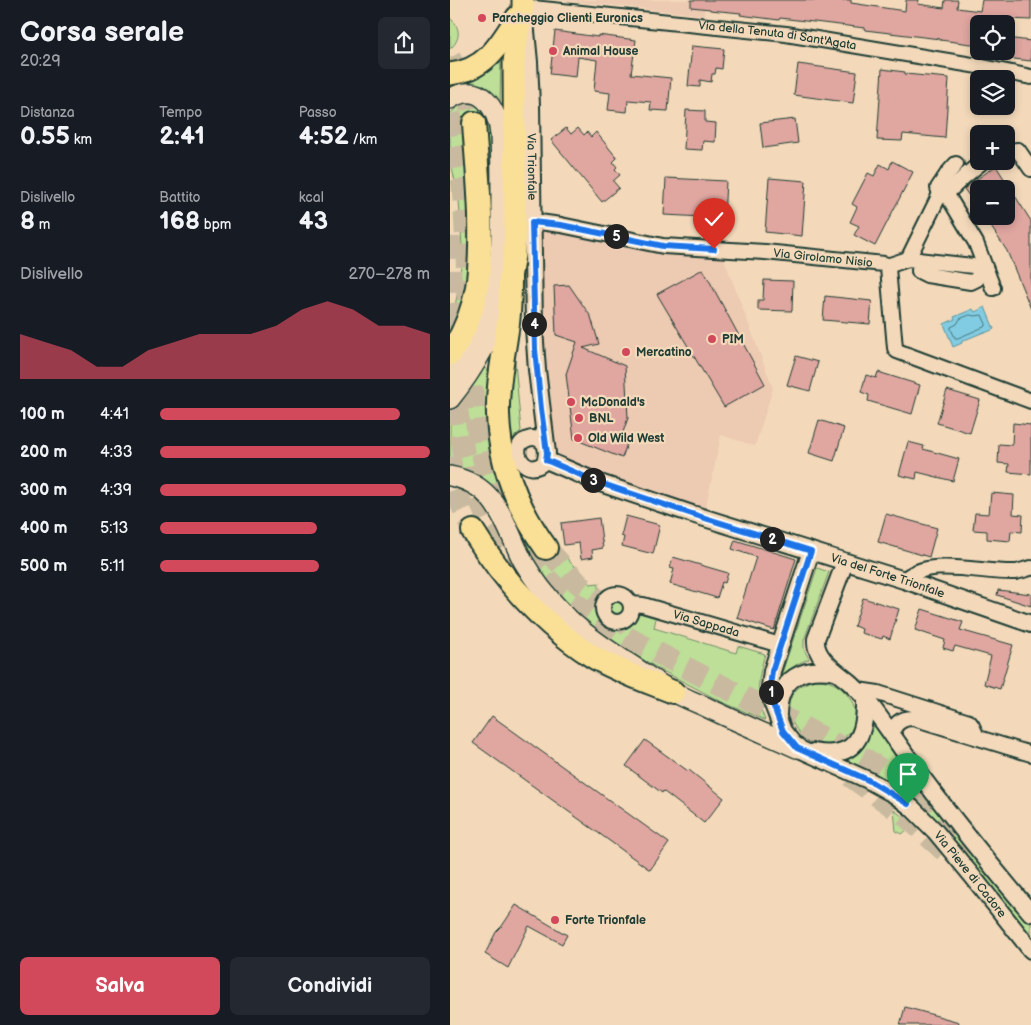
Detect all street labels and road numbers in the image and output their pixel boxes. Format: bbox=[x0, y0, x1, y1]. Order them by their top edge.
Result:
street label: Via della Tenuta di Sant'Agata bbox=[698, 18, 858, 53]
street label: Via Trionfale bbox=[524, 133, 540, 200]
street label: Via Girolamo Nisio bbox=[773, 245, 874, 270]
street label: Via del Forte Trionfale bbox=[829, 550, 947, 601]
street label: Via Sappada bbox=[671, 607, 742, 640]
street label: Via Pieve di Cadore bbox=[931, 828, 1010, 921]

